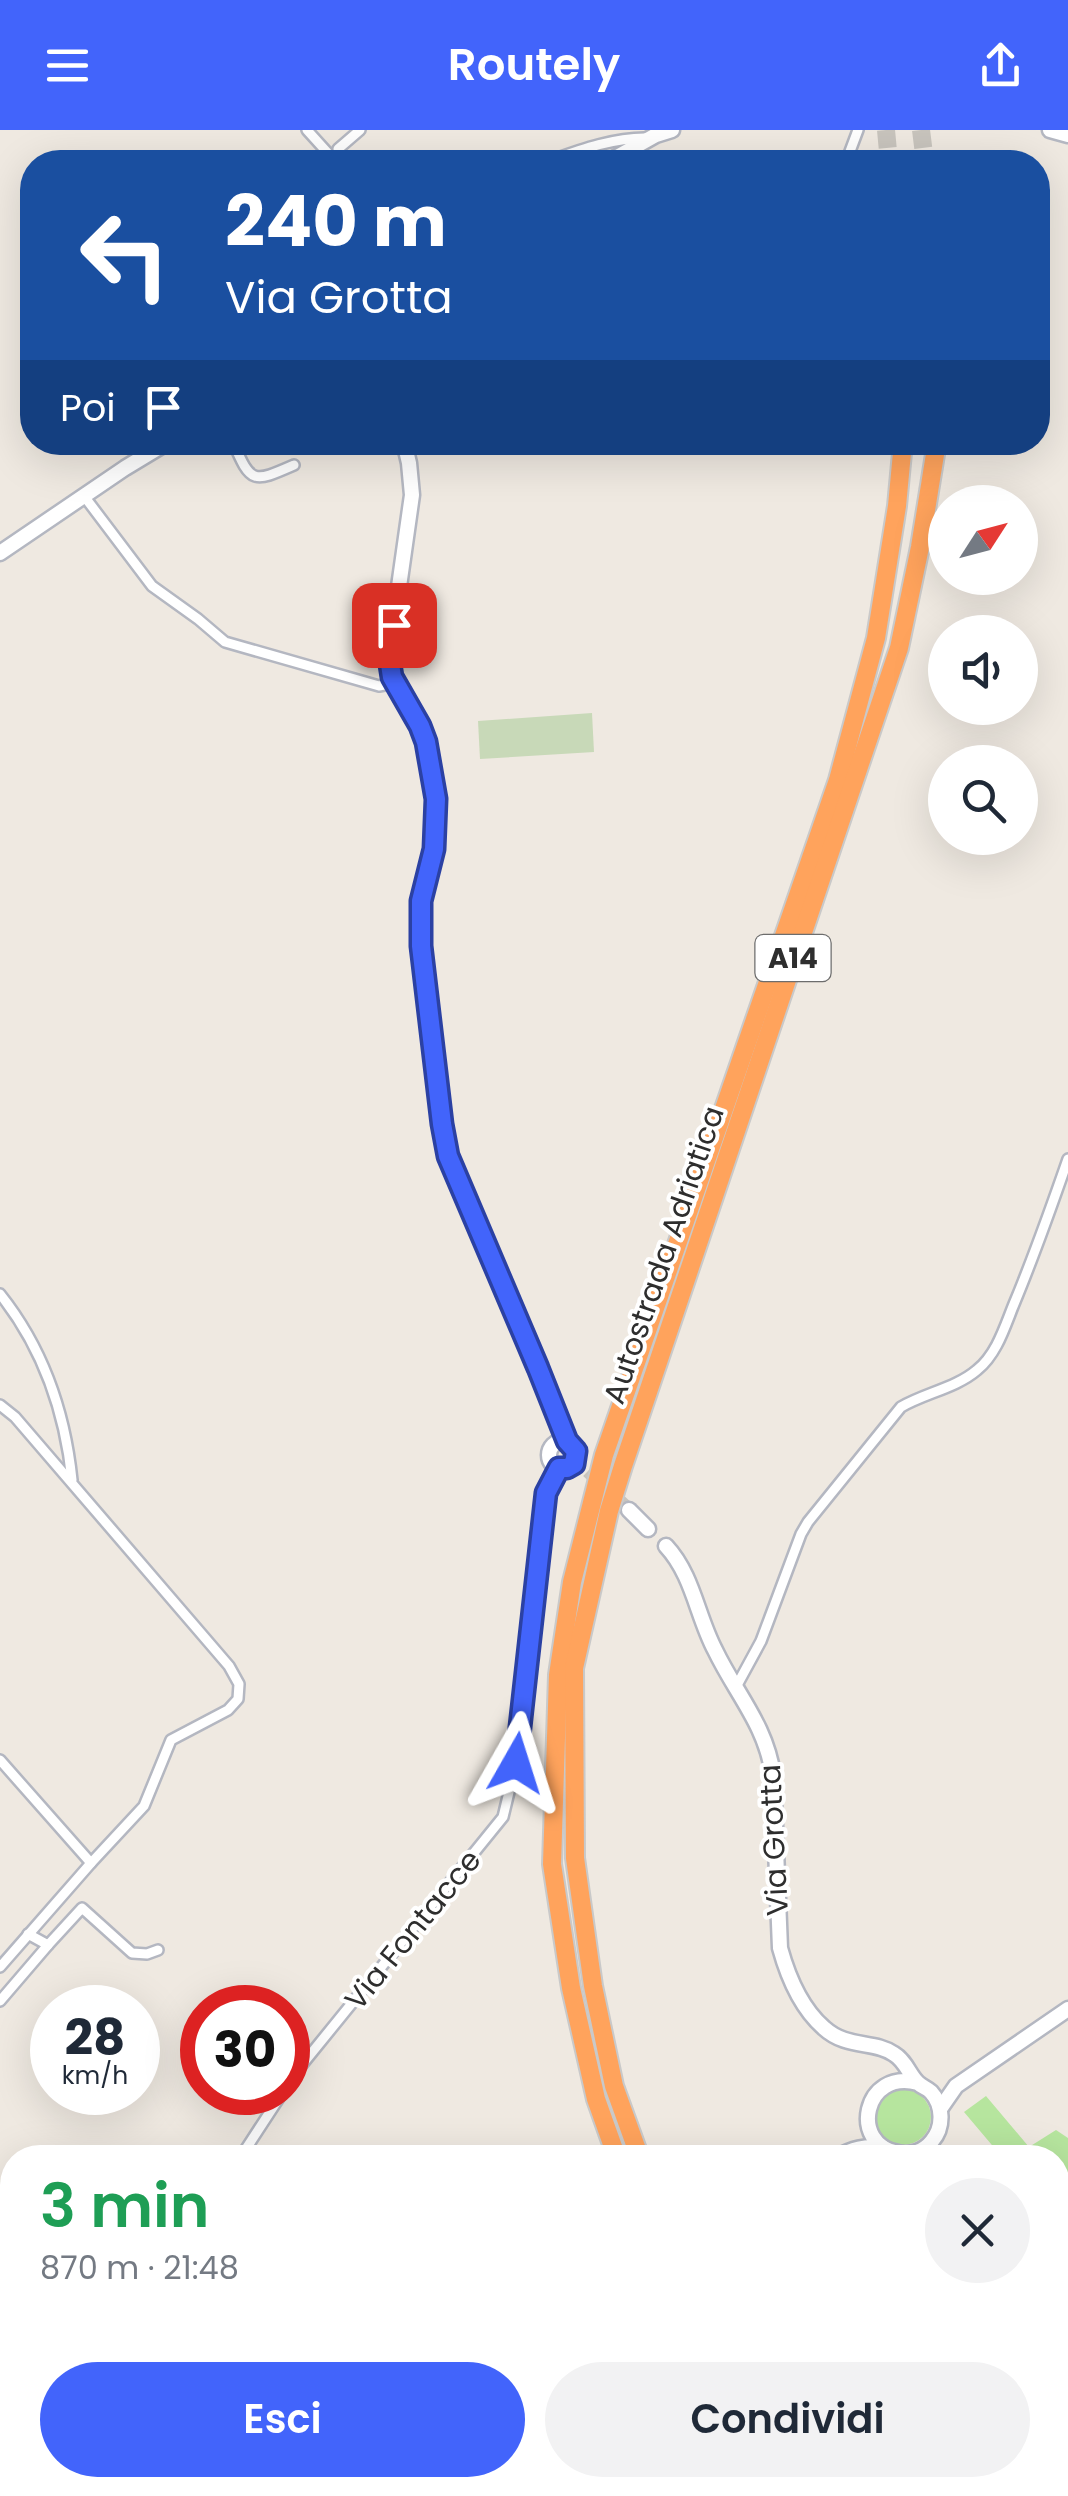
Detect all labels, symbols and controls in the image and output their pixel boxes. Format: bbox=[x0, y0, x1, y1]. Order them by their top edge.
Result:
text: Routely bbox=[448, 33, 620, 96]
icon: menu bbox=[40, 38, 95, 93]
icon: share bbox=[973, 38, 1028, 93]
text: 240 m bbox=[225, 172, 447, 271]
icon: left bbox=[60, 190, 190, 320]
text: Via Grotta bbox=[225, 266, 453, 329]
icon: arrive bbox=[136, 380, 191, 435]
text: Poi bbox=[60, 381, 116, 434]
north arrow bbox=[928, 485, 1038, 595]
map controls bbox=[928, 485, 1038, 855]
pin bbox=[352, 583, 437, 668]
icon: arrive bbox=[367, 598, 422, 653]
button: sound bbox=[928, 615, 1038, 725]
button: search bbox=[928, 745, 1038, 855]
road number: A14 bbox=[756, 935, 830, 981]
street label: Autostrada Adriatica bbox=[592, 1100, 735, 1409]
position arrow bbox=[464, 1711, 568, 1815]
street label: Via Grotta bbox=[748, 1763, 799, 1917]
street label: Via Fontacce bbox=[334, 1840, 491, 2019]
speed limit sign: 30 bbox=[180, 1985, 310, 2115]
text: 28 bbox=[65, 2002, 125, 2073]
text: km/h bbox=[62, 2058, 128, 2093]
text: 3 min bbox=[40, 2164, 209, 2248]
button: close bbox=[925, 2178, 1030, 2283]
text: 870 m · 21:48 bbox=[40, 2245, 239, 2290]
button: Esci bbox=[40, 2362, 525, 2477]
button: Condividi bbox=[545, 2362, 1030, 2477]

